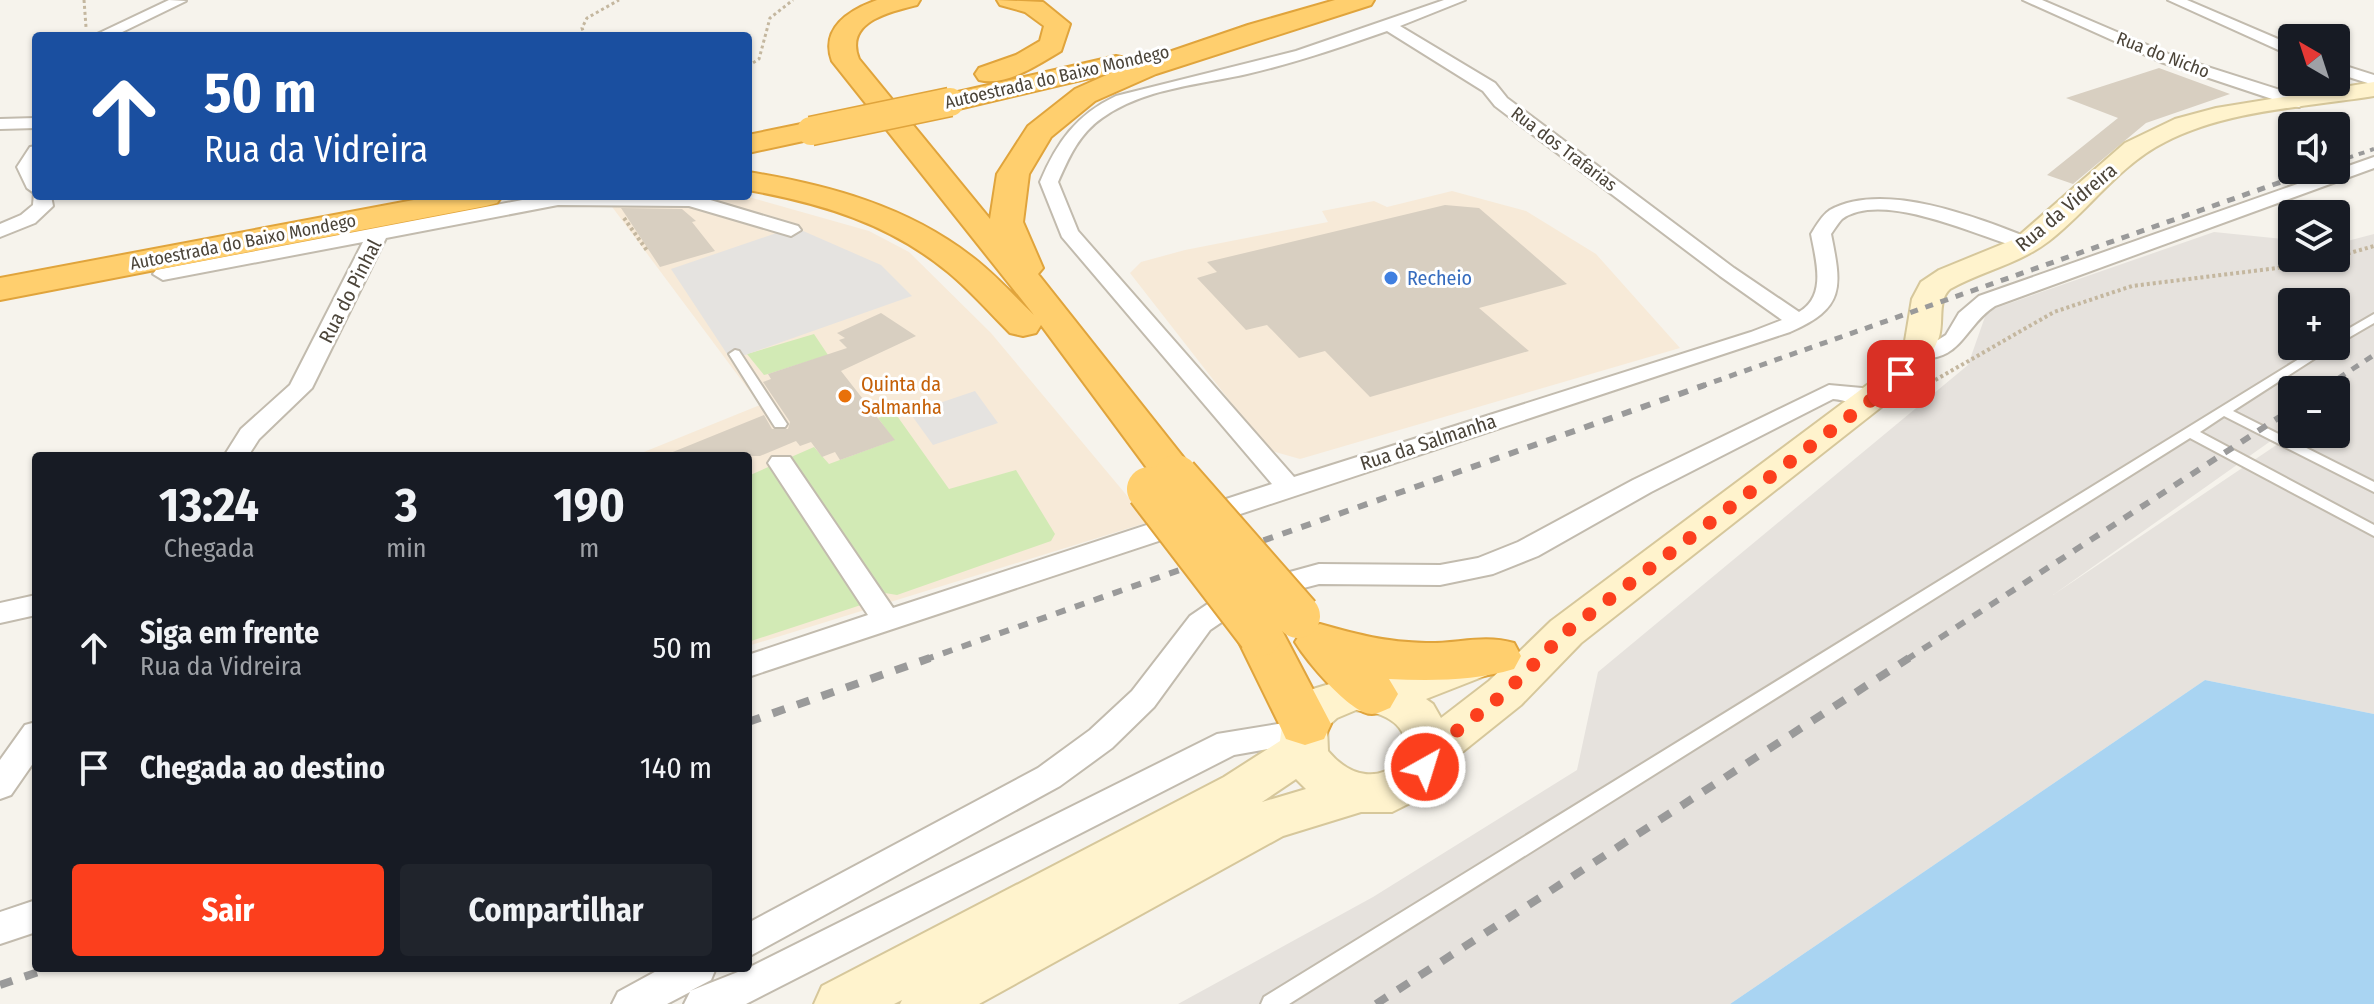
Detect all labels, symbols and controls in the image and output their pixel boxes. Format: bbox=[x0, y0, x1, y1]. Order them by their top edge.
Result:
north arrow bbox=[2278, 24, 2350, 96]
map controls bbox=[2278, 24, 2350, 448]
street label: Rua do Nicho bbox=[2113, 27, 2213, 83]
street label: Autoestrada do Baixo Mondego bbox=[943, 40, 1171, 114]
text: 50 m bbox=[204, 60, 316, 127]
icon: ahead bbox=[72, 64, 176, 168]
street label: Rua dos Trafarias bbox=[1507, 102, 1621, 196]
button: sound bbox=[2278, 112, 2350, 184]
text: Rua da Vidreira bbox=[204, 128, 428, 172]
street label: Rua da Vidreira bbox=[2011, 158, 2121, 256]
button: layers bbox=[2278, 200, 2350, 272]
street label: Autoestrada do Baixo Mondego bbox=[128, 209, 358, 275]
street label: Rua do Pinhal bbox=[314, 235, 386, 347]
place label: Recheio bbox=[1407, 266, 1472, 290]
marker: Recheio bbox=[1382, 269, 1400, 287]
button: + bbox=[2278, 288, 2350, 360]
pin bbox=[1867, 340, 1935, 408]
icon: arrive bbox=[1879, 352, 1923, 396]
place label: Quinta da Salmanha bbox=[861, 372, 942, 419]
button: − bbox=[2278, 376, 2350, 448]
marker: Quinta da Salmanha bbox=[836, 387, 854, 405]
street label: Rua da Salmanha bbox=[1357, 409, 1499, 475]
text: 13:24 bbox=[159, 476, 259, 534]
text: 3 bbox=[395, 476, 418, 534]
text: 190 bbox=[554, 476, 625, 534]
text: Chegada bbox=[164, 533, 254, 564]
text: min bbox=[386, 533, 426, 564]
text: m bbox=[579, 533, 599, 564]
text: Siga em frente bbox=[140, 615, 319, 651]
icon: ahead bbox=[72, 626, 116, 670]
text: 50 m bbox=[652, 630, 712, 666]
text: Rua da Vidreira bbox=[140, 651, 302, 682]
position arrow bbox=[1383, 725, 1467, 809]
icon: arrive bbox=[72, 746, 116, 790]
text: Chegada ao destino bbox=[140, 750, 385, 786]
text: 140 m bbox=[640, 750, 712, 786]
button: Sair bbox=[72, 864, 384, 956]
button: Compartilhar bbox=[400, 864, 712, 956]

